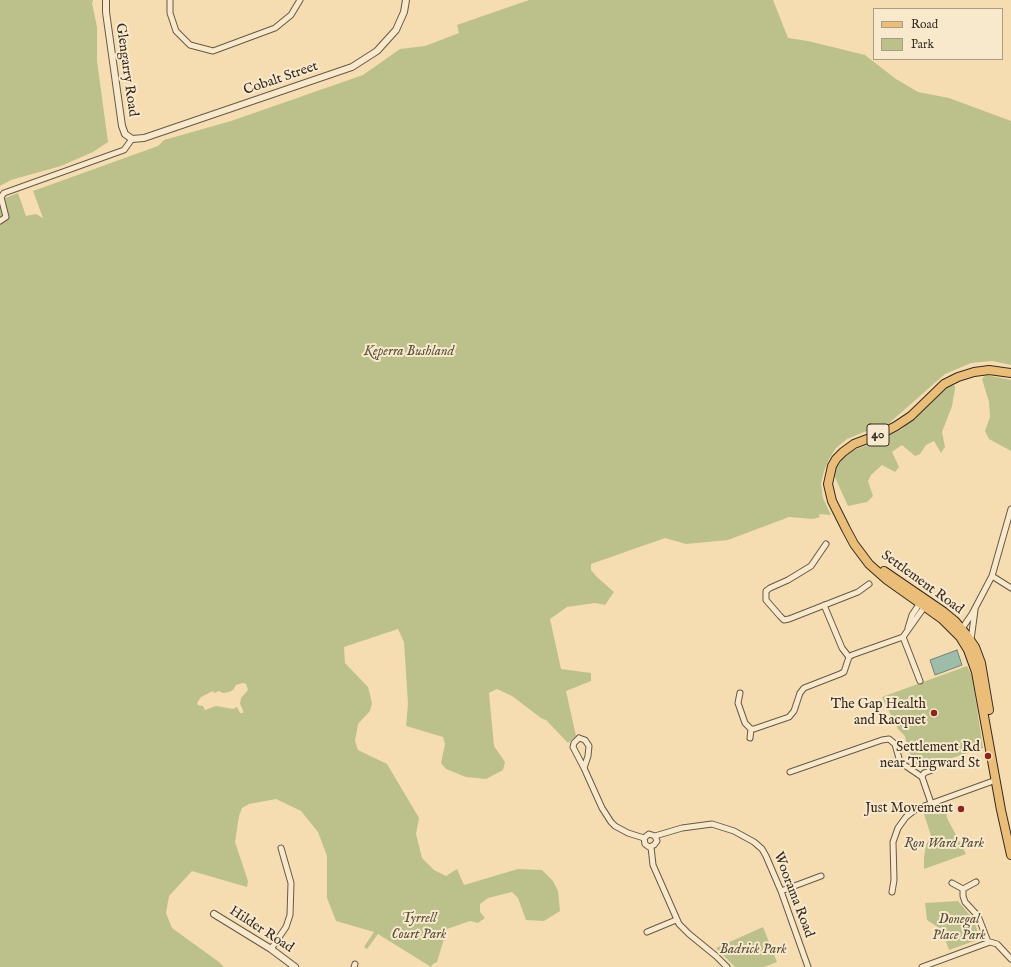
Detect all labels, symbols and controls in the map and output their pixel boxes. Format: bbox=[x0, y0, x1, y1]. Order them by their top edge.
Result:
legend bbox=[873, 8, 1003, 60]
text: Road bbox=[911, 17, 938, 32]
street label: Glengarry Road bbox=[111, 22, 141, 118]
text: Park bbox=[911, 37, 934, 52]
street label: Cobalt Street bbox=[242, 58, 320, 100]
park label: Keperra Bushland bbox=[364, 344, 454, 360]
road number: 40 bbox=[867, 424, 889, 446]
street label: Settlement Road bbox=[878, 548, 966, 618]
place label: The Gap Health and Racquet bbox=[831, 697, 926, 730]
marker: The Gap Health and Racquet bbox=[929, 708, 939, 718]
place label: Settlement Rd near Tingward St bbox=[880, 740, 980, 772]
marker: Settlement Rd near Tingward St bbox=[983, 751, 993, 761]
place label: Just Movement bbox=[865, 801, 953, 817]
marker: Just Movement bbox=[956, 804, 966, 814]
park label: Ron Ward Park bbox=[904, 836, 984, 852]
street label: Woorama Road bbox=[769, 850, 817, 940]
street label: Hilder Road bbox=[226, 903, 296, 957]
park label: Tyrrell Court Park bbox=[392, 911, 446, 944]
park label: Donegal Place Park bbox=[932, 912, 986, 944]
park label: Badrick Park bbox=[719, 942, 787, 958]

